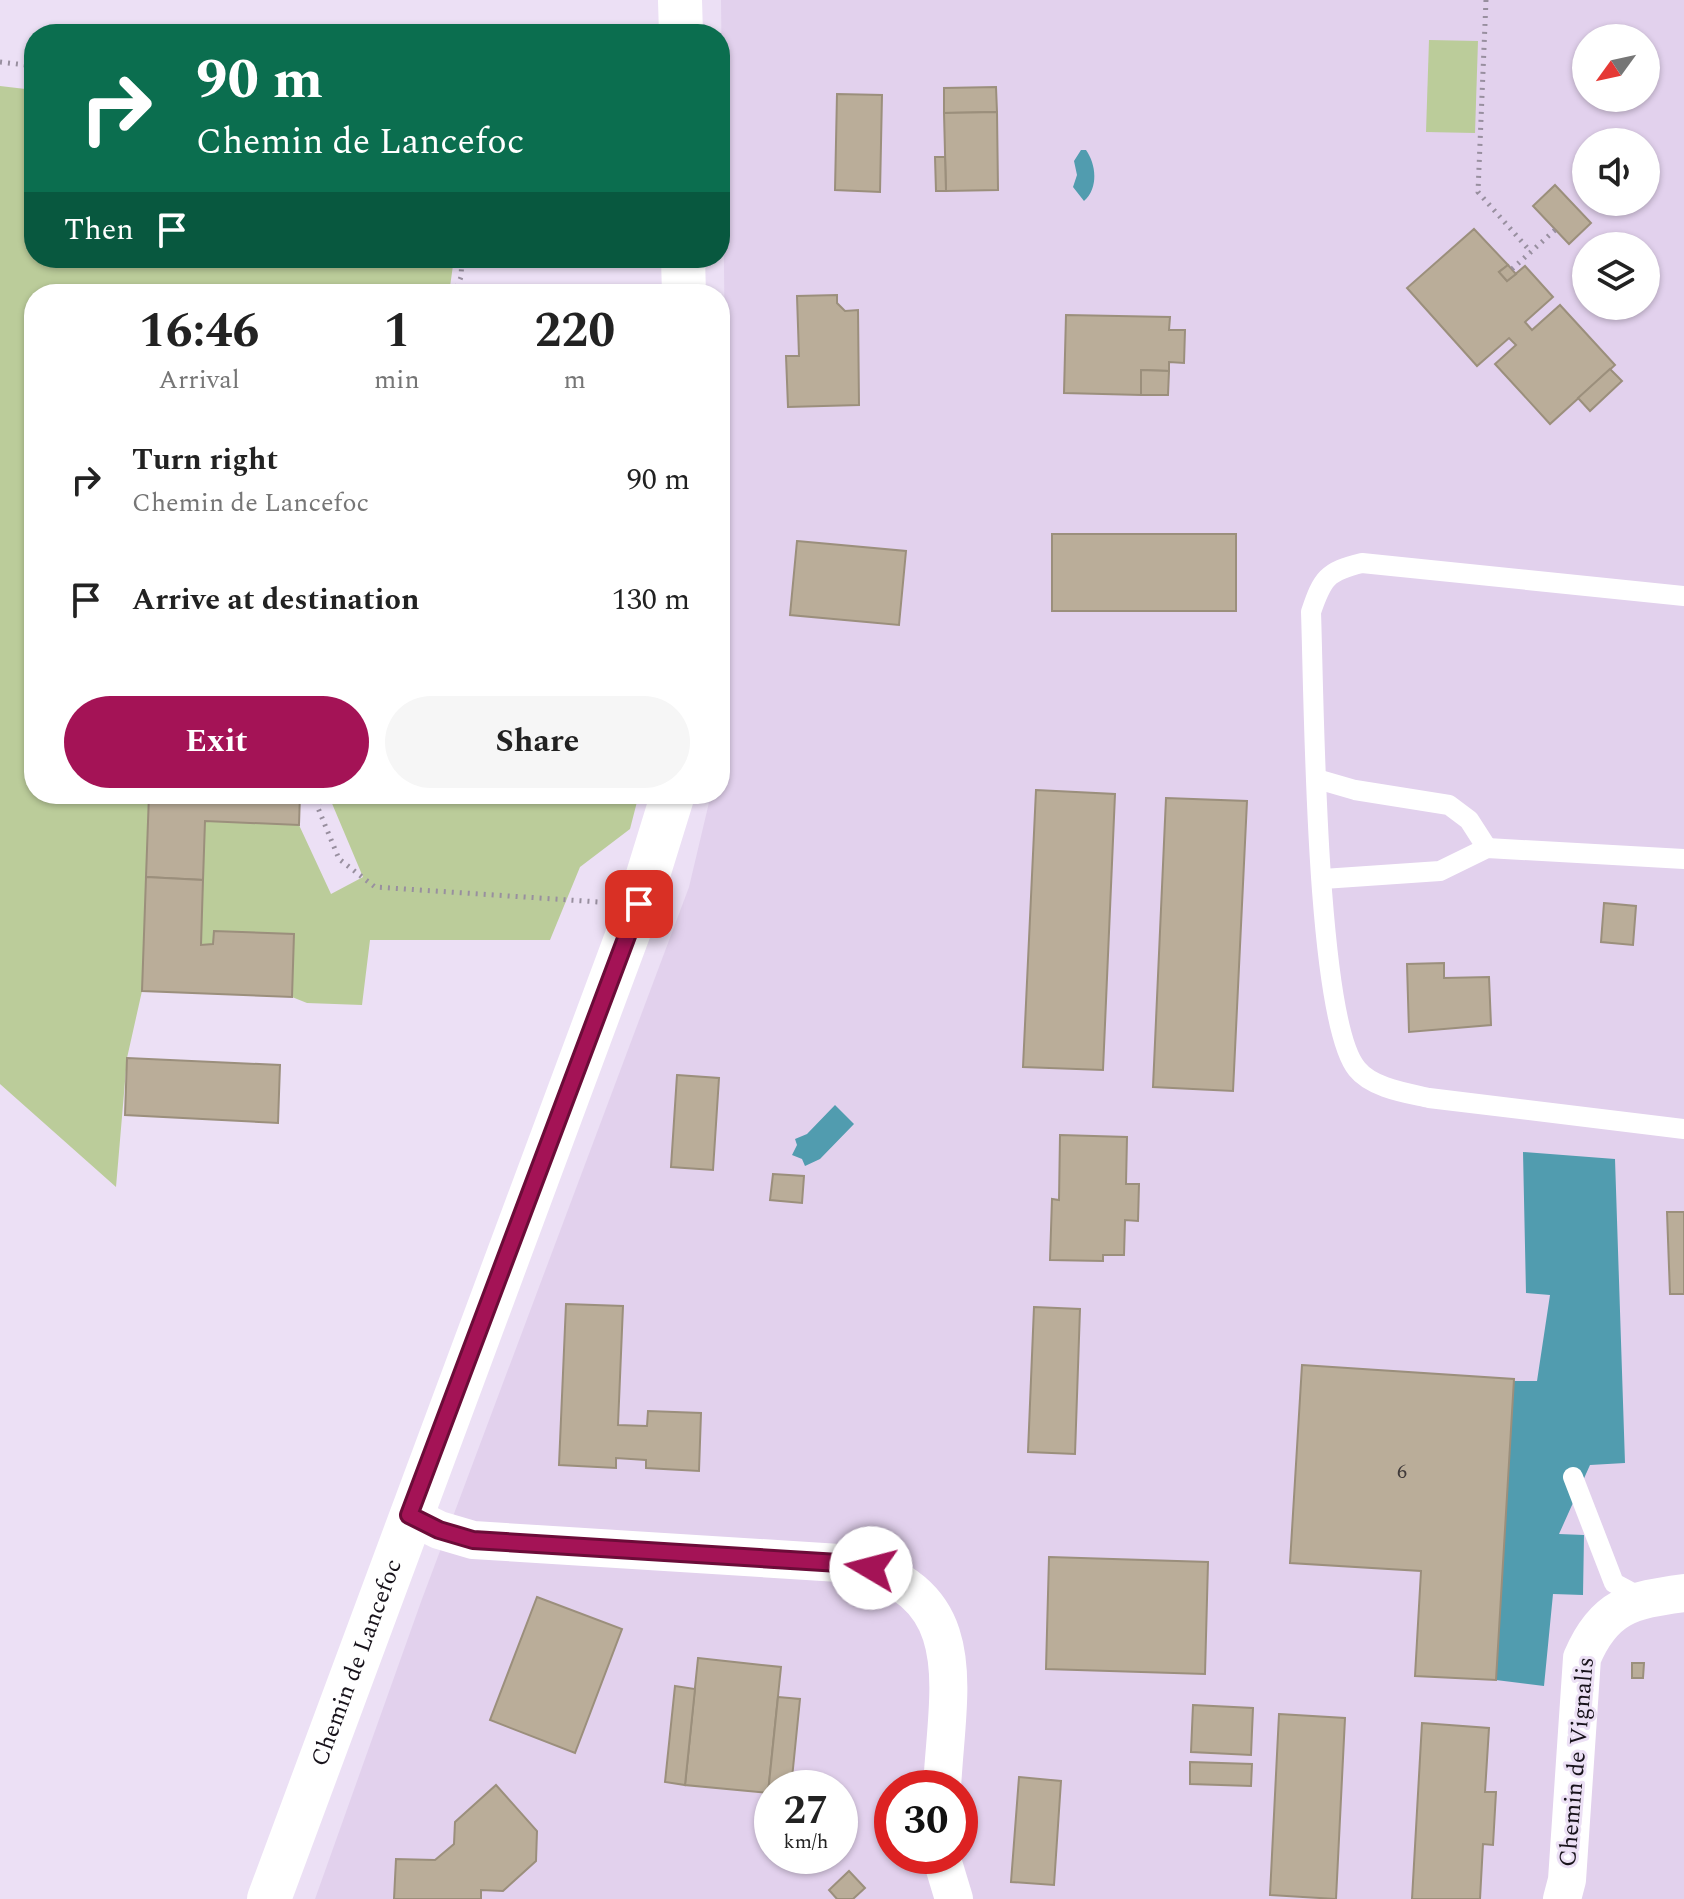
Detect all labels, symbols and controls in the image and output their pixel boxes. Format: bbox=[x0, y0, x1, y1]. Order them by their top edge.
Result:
north arrow bbox=[1572, 24, 1660, 112]
map controls bbox=[1572, 24, 1660, 320]
text: 90 m bbox=[196, 38, 323, 123]
icon: right bbox=[64, 56, 168, 160]
text: Chemin de Lancefoc bbox=[196, 115, 524, 170]
button: sound bbox=[1572, 128, 1660, 216]
text: Then bbox=[64, 207, 134, 253]
icon: arrive bbox=[150, 208, 194, 252]
button: layers bbox=[1572, 232, 1660, 320]
text: 16:46 bbox=[139, 295, 259, 368]
text: 1 bbox=[383, 295, 410, 368]
text: 220 bbox=[534, 295, 615, 368]
text: Arrival bbox=[159, 360, 240, 400]
text: min bbox=[374, 360, 420, 400]
text: m bbox=[564, 360, 586, 400]
text: Turn right bbox=[132, 437, 278, 483]
text: 90 m bbox=[627, 457, 690, 503]
icon: right bbox=[64, 458, 108, 502]
text: Chemin de Lancefoc bbox=[132, 483, 369, 523]
text: Arrive at destination bbox=[132, 577, 419, 623]
text: 130 m bbox=[612, 577, 690, 623]
icon: arrive bbox=[64, 578, 108, 622]
button: Exit bbox=[64, 696, 369, 788]
button: Share bbox=[385, 696, 690, 788]
pin bbox=[605, 870, 673, 938]
icon: arrive bbox=[617, 882, 661, 926]
house number: 6 bbox=[1397, 1457, 1407, 1487]
position arrow bbox=[829, 1526, 913, 1610]
street label: Chemin de Lancefoc bbox=[302, 1554, 412, 1772]
street label: Chemin de Vignalis bbox=[1550, 1656, 1604, 1868]
speed limit sign: 30 bbox=[874, 1770, 978, 1874]
text: 27 bbox=[784, 1781, 828, 1842]
text: km/h bbox=[784, 1827, 829, 1857]

